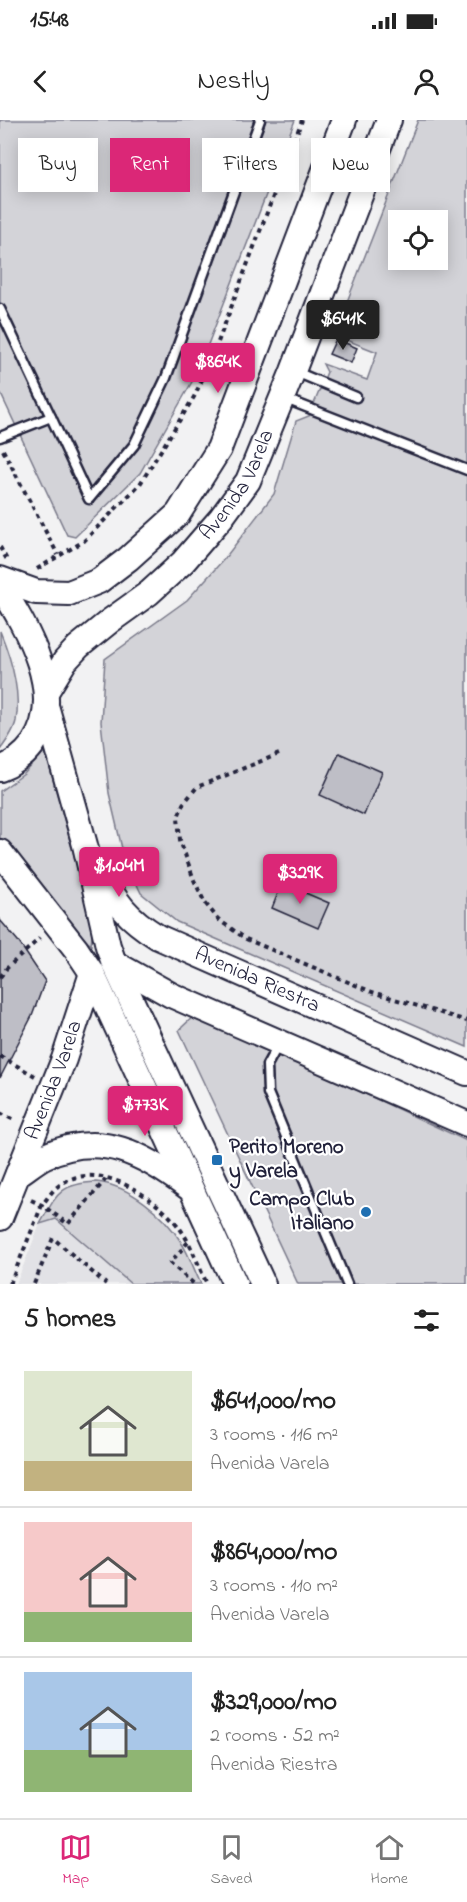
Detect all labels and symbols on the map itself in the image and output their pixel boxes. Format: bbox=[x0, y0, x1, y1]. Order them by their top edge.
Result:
pin: $641K bbox=[301, 300, 385, 351]
pin: $864K bbox=[176, 343, 260, 394]
street label: Avenida Varela bbox=[193, 425, 282, 547]
pin: $1.04M bbox=[70, 847, 168, 898]
pin: $329K bbox=[258, 854, 342, 905]
street label: Avenida Riestra bbox=[189, 940, 324, 1021]
street label: Avenida Varela bbox=[18, 1017, 90, 1145]
pin: $773K bbox=[103, 1086, 187, 1137]
place label: Perito Moreno y Varela bbox=[229, 1133, 344, 1189]
marker: Perito Moreno y Varela bbox=[210, 1153, 224, 1167]
place label: Campo Club Italiano bbox=[249, 1185, 355, 1239]
marker: Campo Club Italiano bbox=[359, 1205, 373, 1219]

